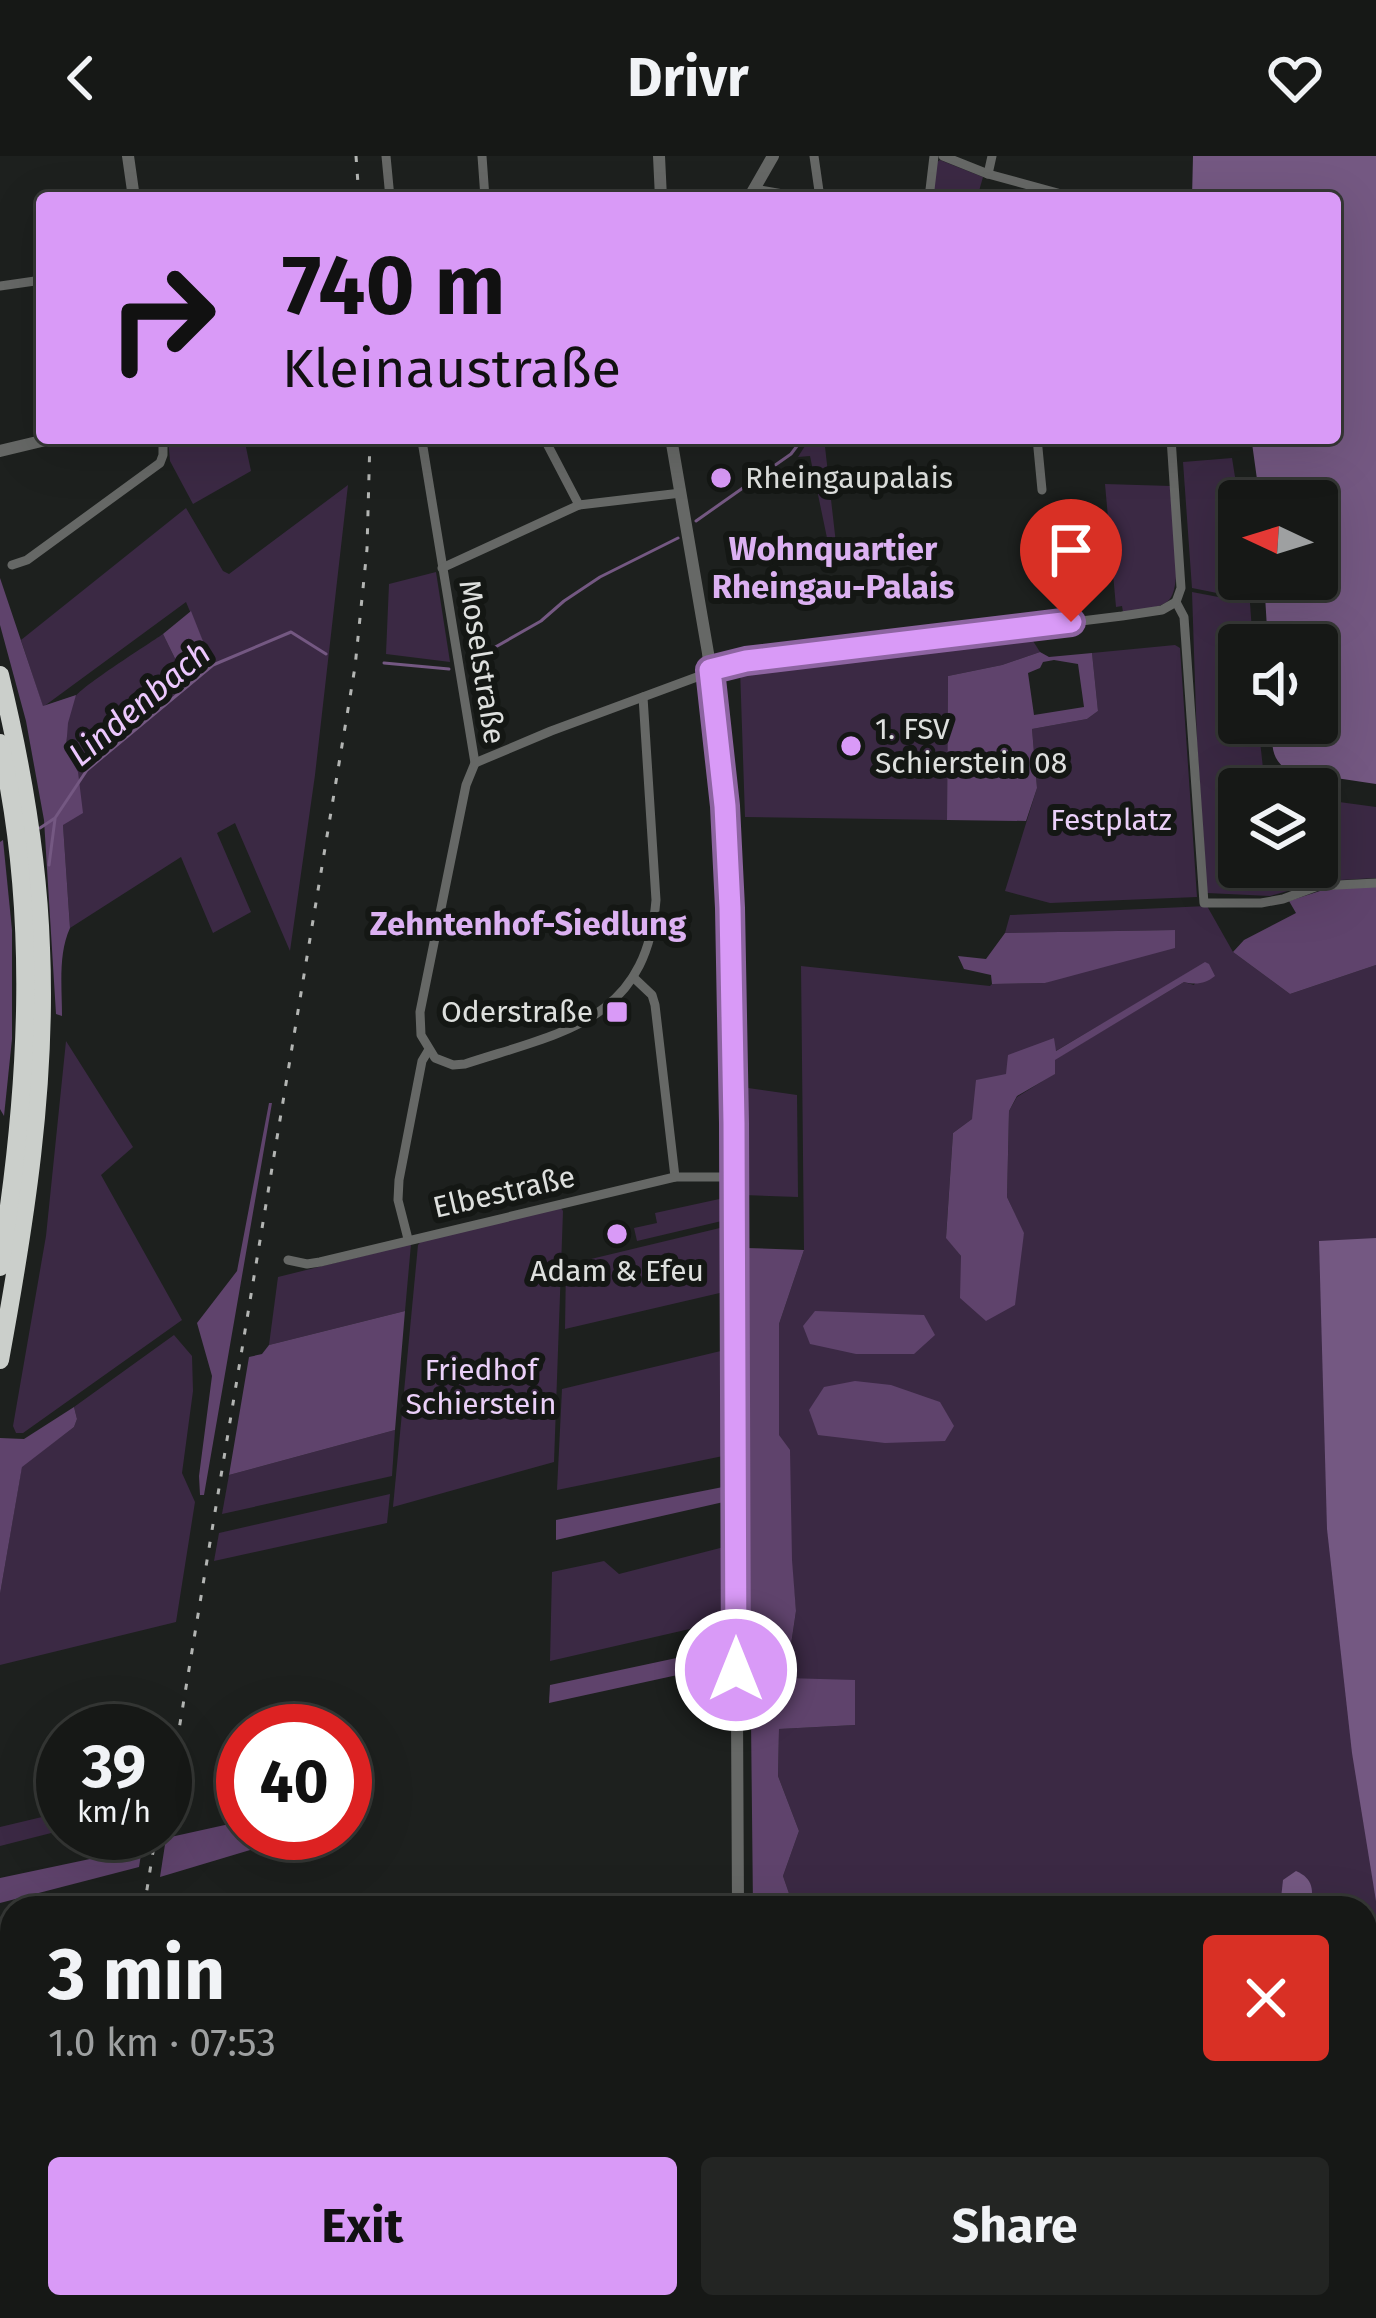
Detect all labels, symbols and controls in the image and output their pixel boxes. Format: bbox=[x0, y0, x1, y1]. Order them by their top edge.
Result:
icon: back bbox=[48, 45, 114, 111]
icon: heart bbox=[1262, 45, 1328, 111]
text: Drivr bbox=[627, 46, 749, 110]
text: 740 m bbox=[282, 235, 505, 336]
icon: right bbox=[84, 240, 240, 396]
text: Kleinaustraße bbox=[282, 337, 621, 401]
place label: Rheingaupalais bbox=[745, 460, 953, 496]
marker: Rheingaupalais bbox=[708, 465, 734, 491]
north arrow bbox=[1218, 480, 1338, 600]
map controls bbox=[1218, 480, 1338, 888]
pin bbox=[1020, 499, 1122, 622]
icon: arrive bbox=[1038, 517, 1104, 583]
district label: Wohnquartier Rheingau-Palais bbox=[712, 529, 954, 607]
street label: Moselstraße bbox=[451, 577, 513, 747]
button: sound bbox=[1218, 624, 1338, 744]
water label: Lindenbach bbox=[61, 633, 219, 775]
place label: 1. FSV Schierstein 08 bbox=[875, 711, 1067, 781]
marker: 1. FSV Schierstein 08 bbox=[838, 733, 864, 759]
button: layers bbox=[1218, 768, 1338, 888]
park label: Festplatz bbox=[1050, 802, 1172, 838]
district label: Zehntenhof-Siedlung bbox=[370, 904, 687, 944]
place label: Oderstraße bbox=[441, 994, 593, 1030]
marker: Oderstraße bbox=[604, 999, 630, 1025]
street label: Elbestraße bbox=[429, 1158, 579, 1226]
marker: Adam & Efeu bbox=[604, 1221, 630, 1247]
place label: Adam & Efeu bbox=[530, 1253, 704, 1289]
park label: Friedhof Schierstein bbox=[406, 1352, 557, 1422]
position arrow bbox=[673, 1607, 799, 1733]
speed limit sign: 40 bbox=[216, 1704, 372, 1860]
text: 39 bbox=[82, 1731, 146, 1803]
text: km/h bbox=[77, 1794, 151, 1830]
text: 3 min bbox=[48, 1932, 225, 2018]
button: close bbox=[1203, 1935, 1329, 2061]
text: 1.0 km · 07:53 bbox=[48, 2020, 276, 2066]
button: Exit bbox=[48, 2157, 677, 2295]
button: Share bbox=[701, 2157, 1329, 2295]

